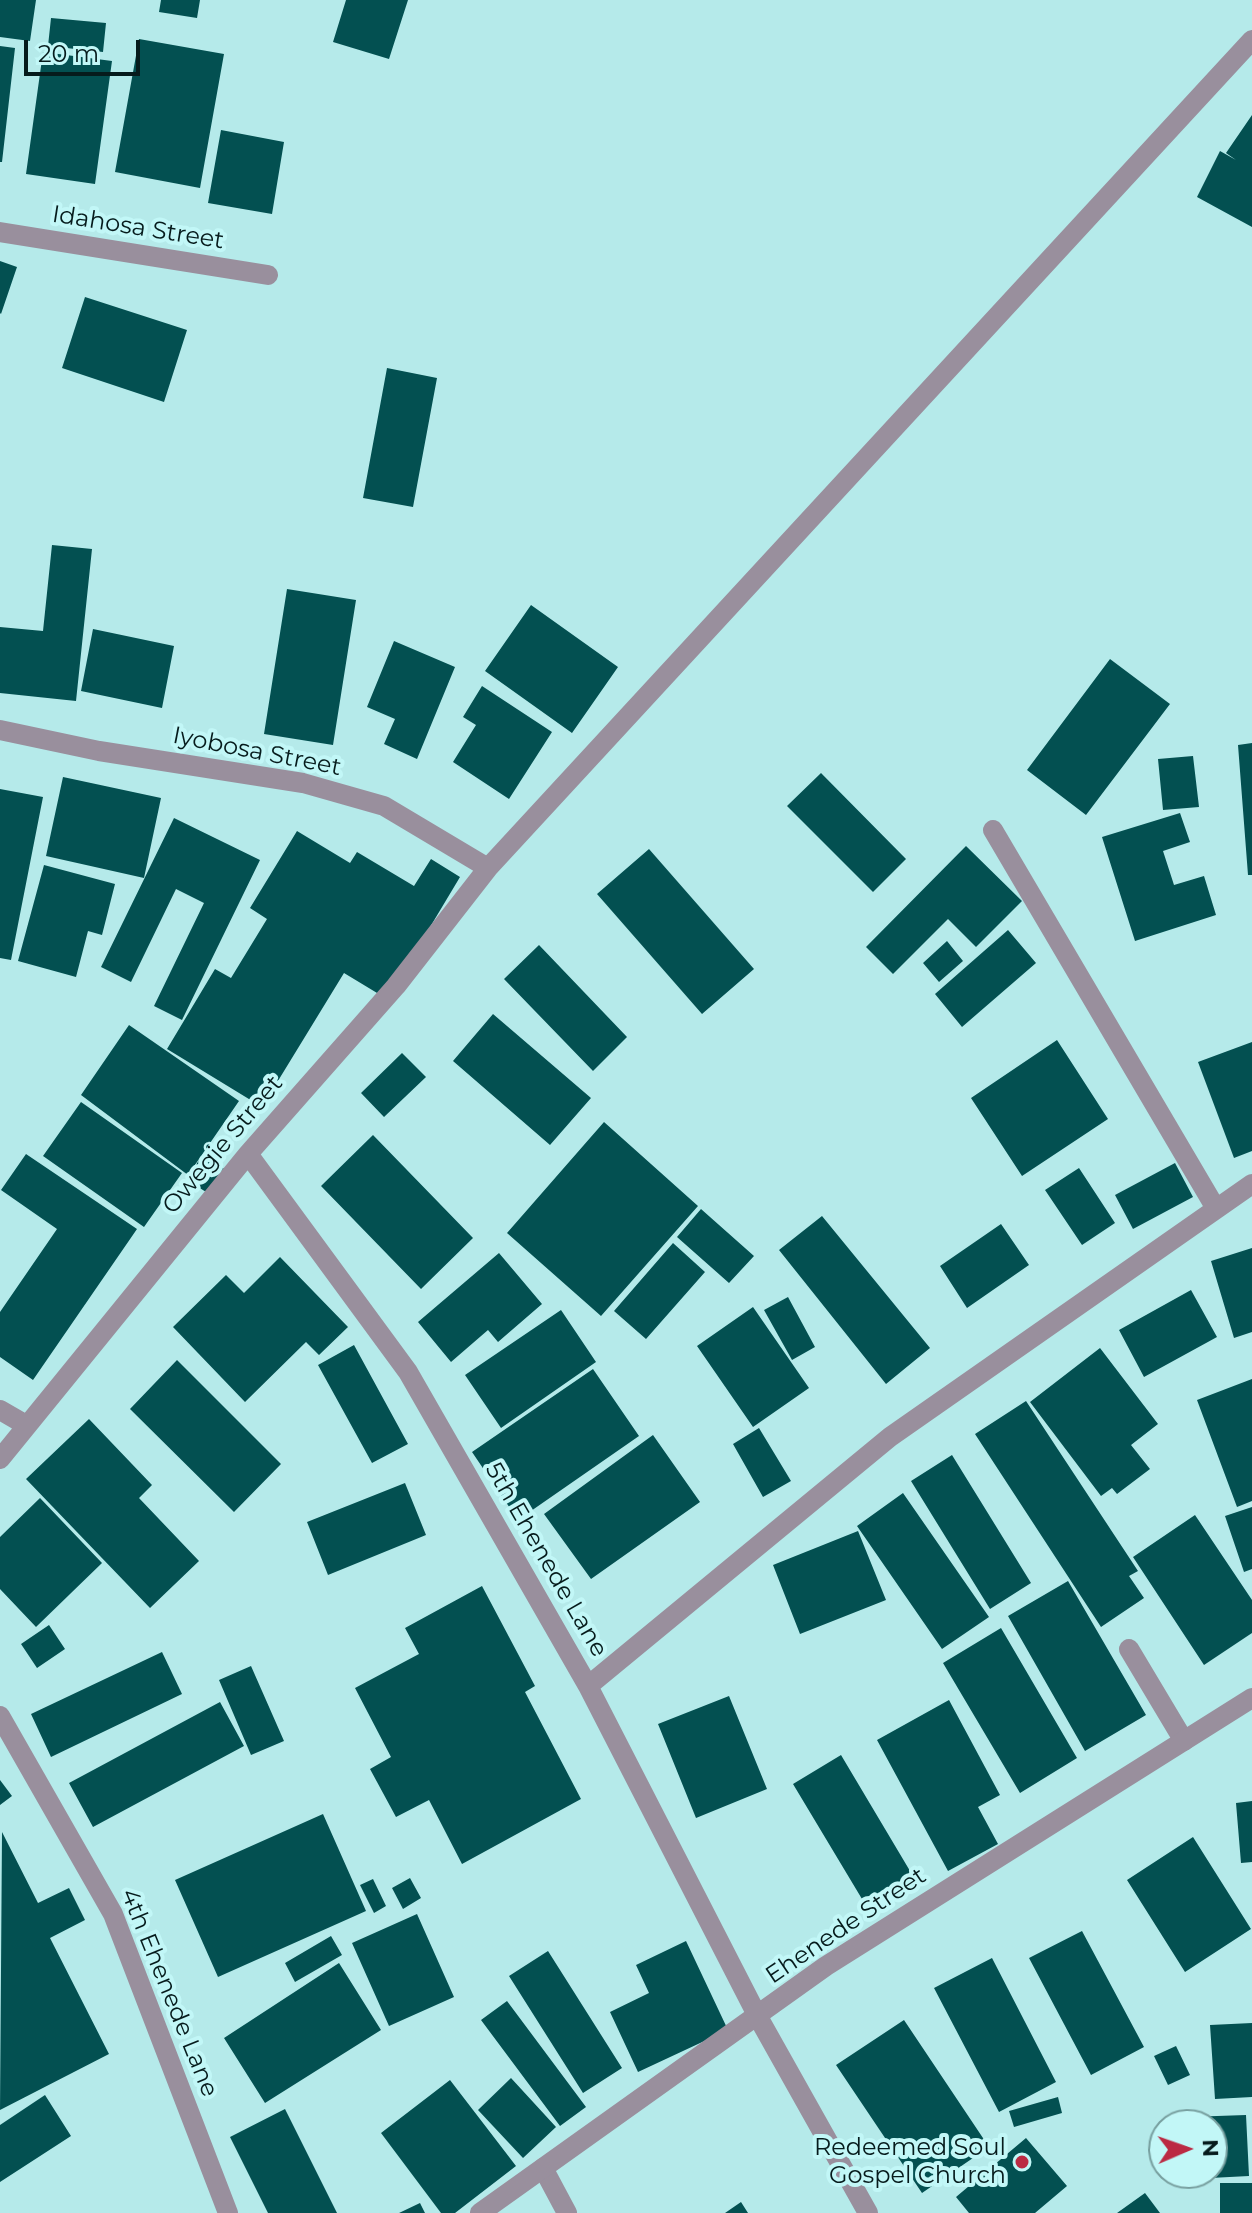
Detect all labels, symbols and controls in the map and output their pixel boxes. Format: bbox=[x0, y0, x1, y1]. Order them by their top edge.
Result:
scale bar bbox=[28, 24, 144, 74]
text: 20 m bbox=[38, 39, 99, 68]
street label: Idahosa Street bbox=[50, 200, 226, 256]
street label: Iyobosa Street bbox=[170, 722, 344, 782]
street label: Owegie Street bbox=[157, 1070, 289, 1220]
street label: 5th Ehenede Lane bbox=[479, 1458, 613, 1662]
street label: Ehenede Street bbox=[760, 1862, 932, 1990]
street label: 4th Ehenede Lane bbox=[114, 1885, 224, 2101]
north arrow bbox=[1148, 2109, 1228, 2189]
place label: Redeemed Soul Gospel Church bbox=[814, 2134, 1006, 2190]
text: N bbox=[1197, 2139, 1224, 2158]
marker: Redeemed Soul Gospel Church bbox=[1013, 2153, 1031, 2171]

